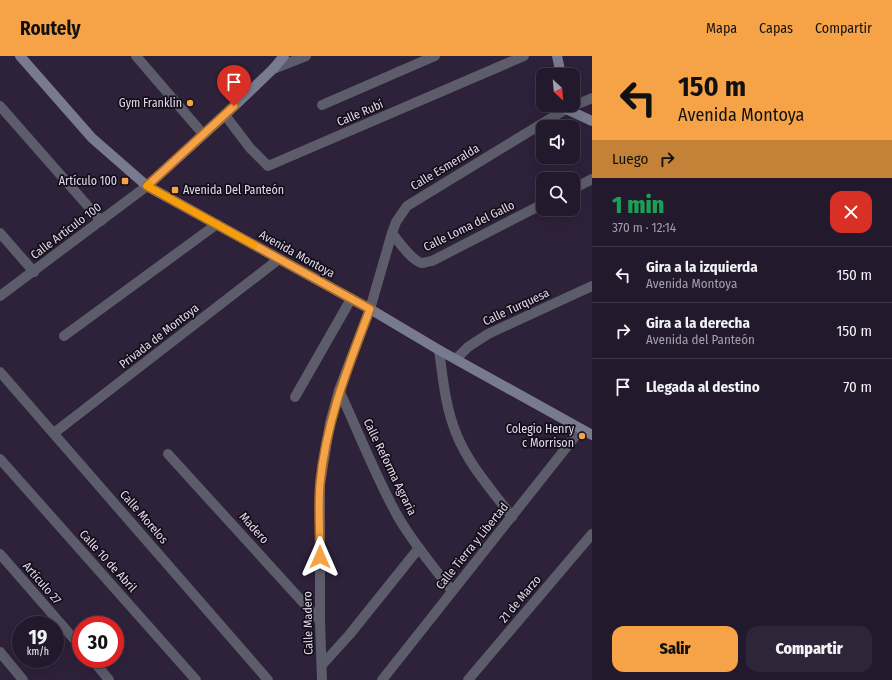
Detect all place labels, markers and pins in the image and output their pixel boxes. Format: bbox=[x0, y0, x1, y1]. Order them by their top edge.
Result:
pin bbox=[217, 65, 251, 106]
place label: Gym Franklin bbox=[119, 96, 182, 110]
marker: Gym Franklin bbox=[185, 98, 195, 108]
place label: Artículo 100 bbox=[59, 174, 117, 188]
marker: Artículo 100 bbox=[120, 176, 130, 186]
place label: Avenida Del Panteón bbox=[183, 183, 284, 197]
marker: Avenida Del Panteón bbox=[170, 185, 180, 195]
place label: Colegio Henry c Morrison bbox=[506, 422, 575, 450]
marker: Colegio Henry c Morrison bbox=[577, 431, 587, 441]

